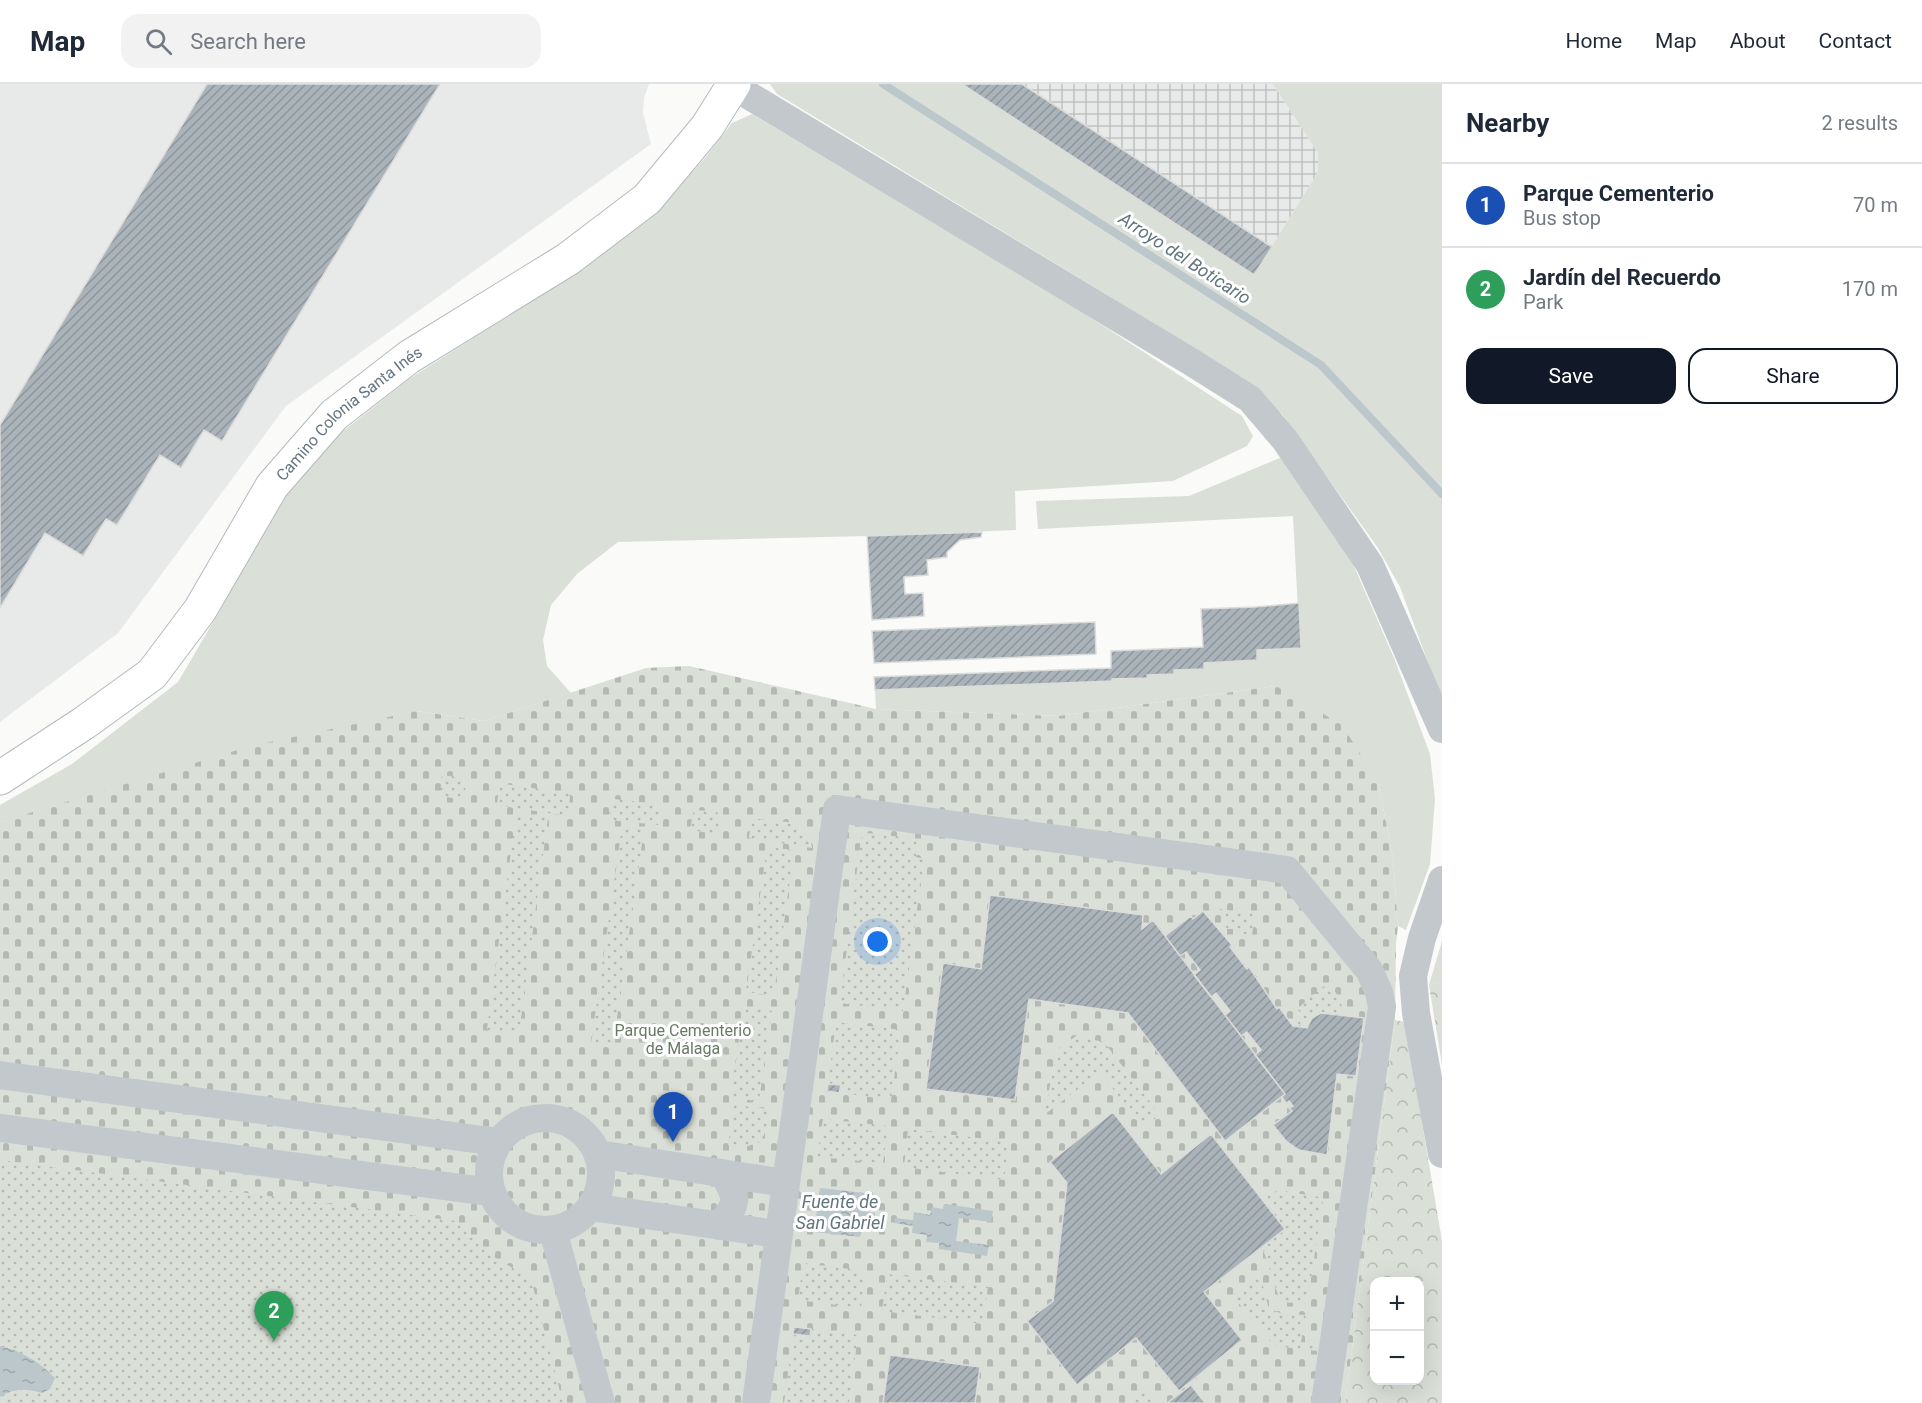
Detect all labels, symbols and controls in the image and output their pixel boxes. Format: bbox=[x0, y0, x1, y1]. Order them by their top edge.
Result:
search box bbox=[121, 14, 541, 68]
text: Map bbox=[30, 25, 85, 58]
icon: search bbox=[142, 25, 175, 58]
text: Search here bbox=[190, 29, 306, 54]
text: Home bbox=[1566, 29, 1622, 53]
text: Map bbox=[1655, 29, 1697, 53]
text: About bbox=[1730, 29, 1786, 53]
text: Contact bbox=[1819, 29, 1892, 53]
text: Nearby bbox=[1466, 108, 1549, 138]
text: 2 results bbox=[1822, 111, 1898, 135]
text: Parque Cementerio bbox=[1523, 181, 1714, 206]
text: 1 bbox=[1480, 193, 1491, 217]
text: 70 m bbox=[1853, 193, 1898, 217]
text: Bus stop bbox=[1523, 206, 1601, 230]
water label: Arroyo del Boticario bbox=[1114, 207, 1255, 308]
text: Jardín del Recuerdo bbox=[1523, 265, 1721, 290]
text: 2 bbox=[1480, 277, 1491, 301]
text: 170 m bbox=[1842, 277, 1898, 301]
text: Park bbox=[1523, 290, 1563, 314]
street label: Camino Colonia Santa Inés bbox=[272, 342, 425, 484]
button: Save bbox=[1466, 348, 1676, 404]
button: Share bbox=[1688, 348, 1898, 404]
your location bbox=[863, 927, 892, 956]
park label: Parque Cementerio de Málaga bbox=[615, 1021, 751, 1058]
pin: 1 bbox=[654, 1092, 692, 1142]
water label: Fuente de San Gabriel bbox=[796, 1191, 885, 1233]
map controls bbox=[1370, 1277, 1424, 1385]
button: + bbox=[1370, 1277, 1424, 1331]
pin: 2 bbox=[254, 1292, 294, 1341]
button: − bbox=[1370, 1331, 1424, 1385]

